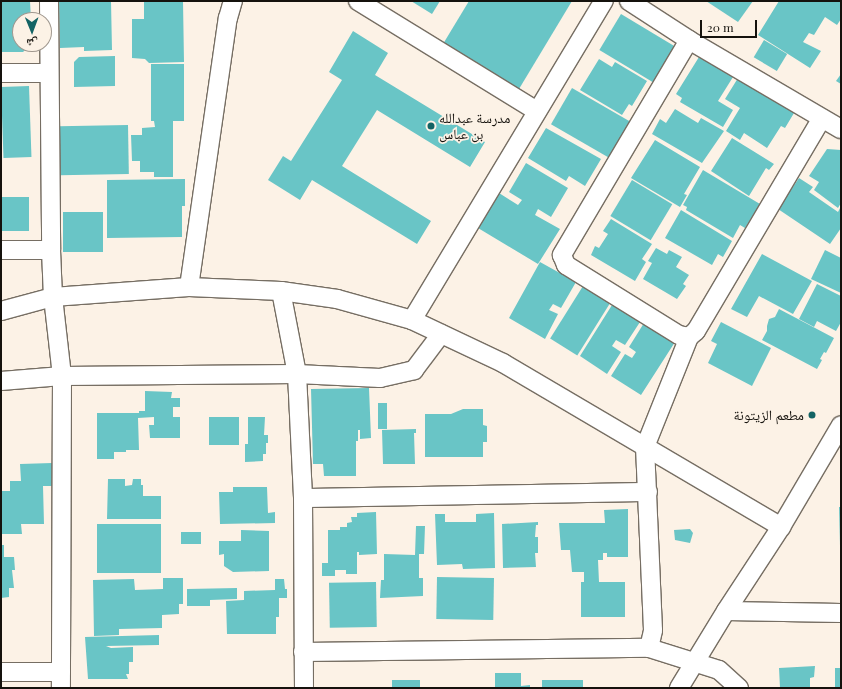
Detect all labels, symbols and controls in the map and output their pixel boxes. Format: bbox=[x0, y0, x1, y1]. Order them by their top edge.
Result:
north arrow bbox=[12, 12, 52, 52]
scale bar bbox=[702, 12, 759, 38]
text: 20 m bbox=[707, 19, 734, 35]
text: ش bbox=[26, 36, 38, 51]
place label: مدرسة عبدالله بن عباس bbox=[439, 110, 510, 142]
marker: مدرسة عبدالله بن عباس bbox=[426, 121, 436, 131]
place label: مطعم الزيتونة bbox=[734, 407, 804, 423]
marker: مطعم الزيتونة bbox=[807, 410, 817, 420]

